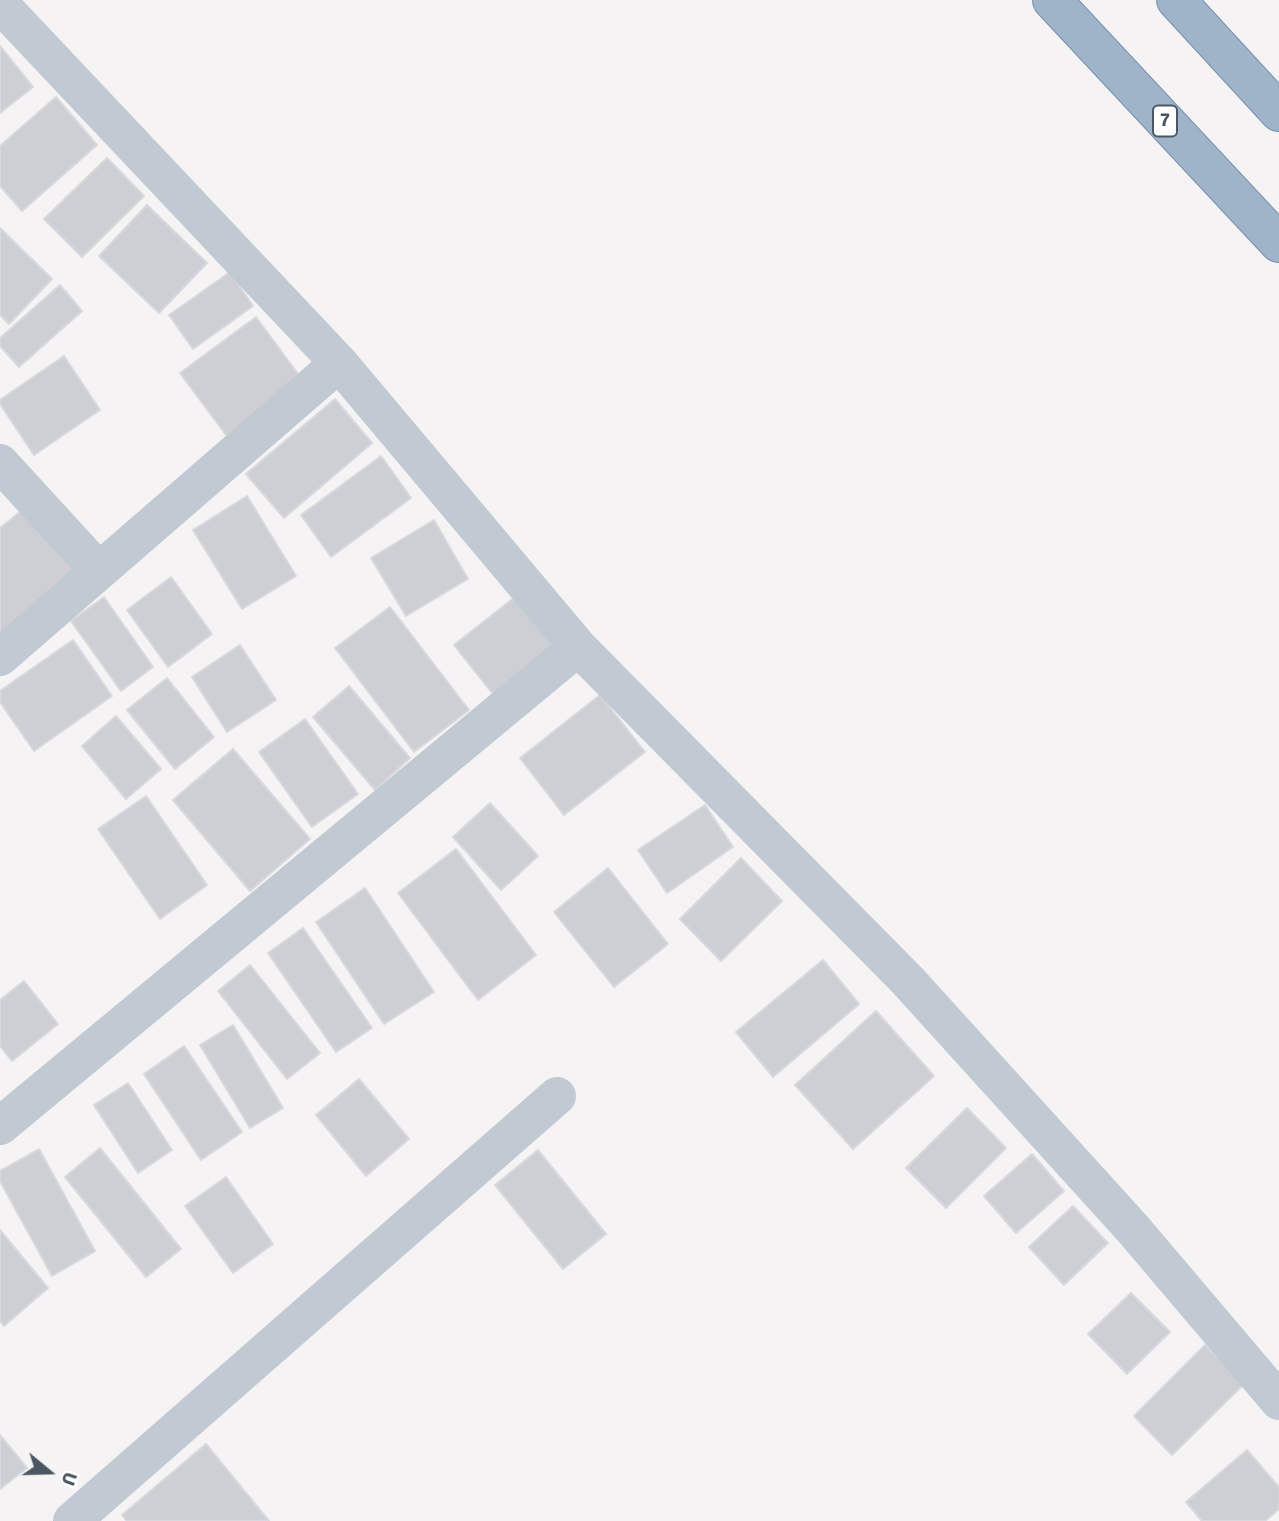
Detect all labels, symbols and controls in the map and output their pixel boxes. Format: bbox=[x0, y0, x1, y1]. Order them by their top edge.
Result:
road number: 7 bbox=[1153, 105, 1177, 136]
north arrow bbox=[14, 1437, 84, 1507]
text: U bbox=[55, 1469, 82, 1489]

